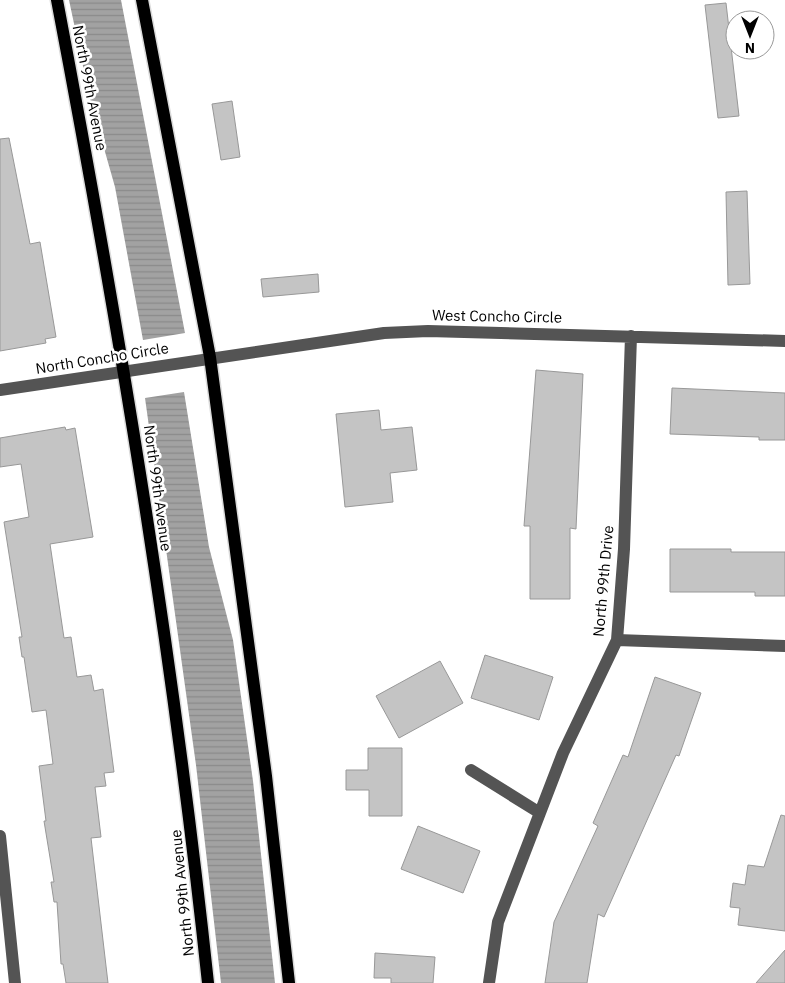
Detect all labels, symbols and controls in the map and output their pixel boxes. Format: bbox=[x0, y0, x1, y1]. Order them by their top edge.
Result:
north arrow bbox=[725, 10, 775, 60]
street label: North 99th Avenue bbox=[69, 24, 111, 152]
text: N bbox=[745, 39, 755, 57]
street label: West Concho Circle bbox=[432, 305, 562, 327]
street label: North Concho Circle bbox=[34, 338, 170, 378]
street label: North 99th Avenue bbox=[140, 424, 176, 552]
street label: North 99th Drive bbox=[589, 524, 617, 638]
street label: North 99th Avenue bbox=[166, 829, 198, 957]

